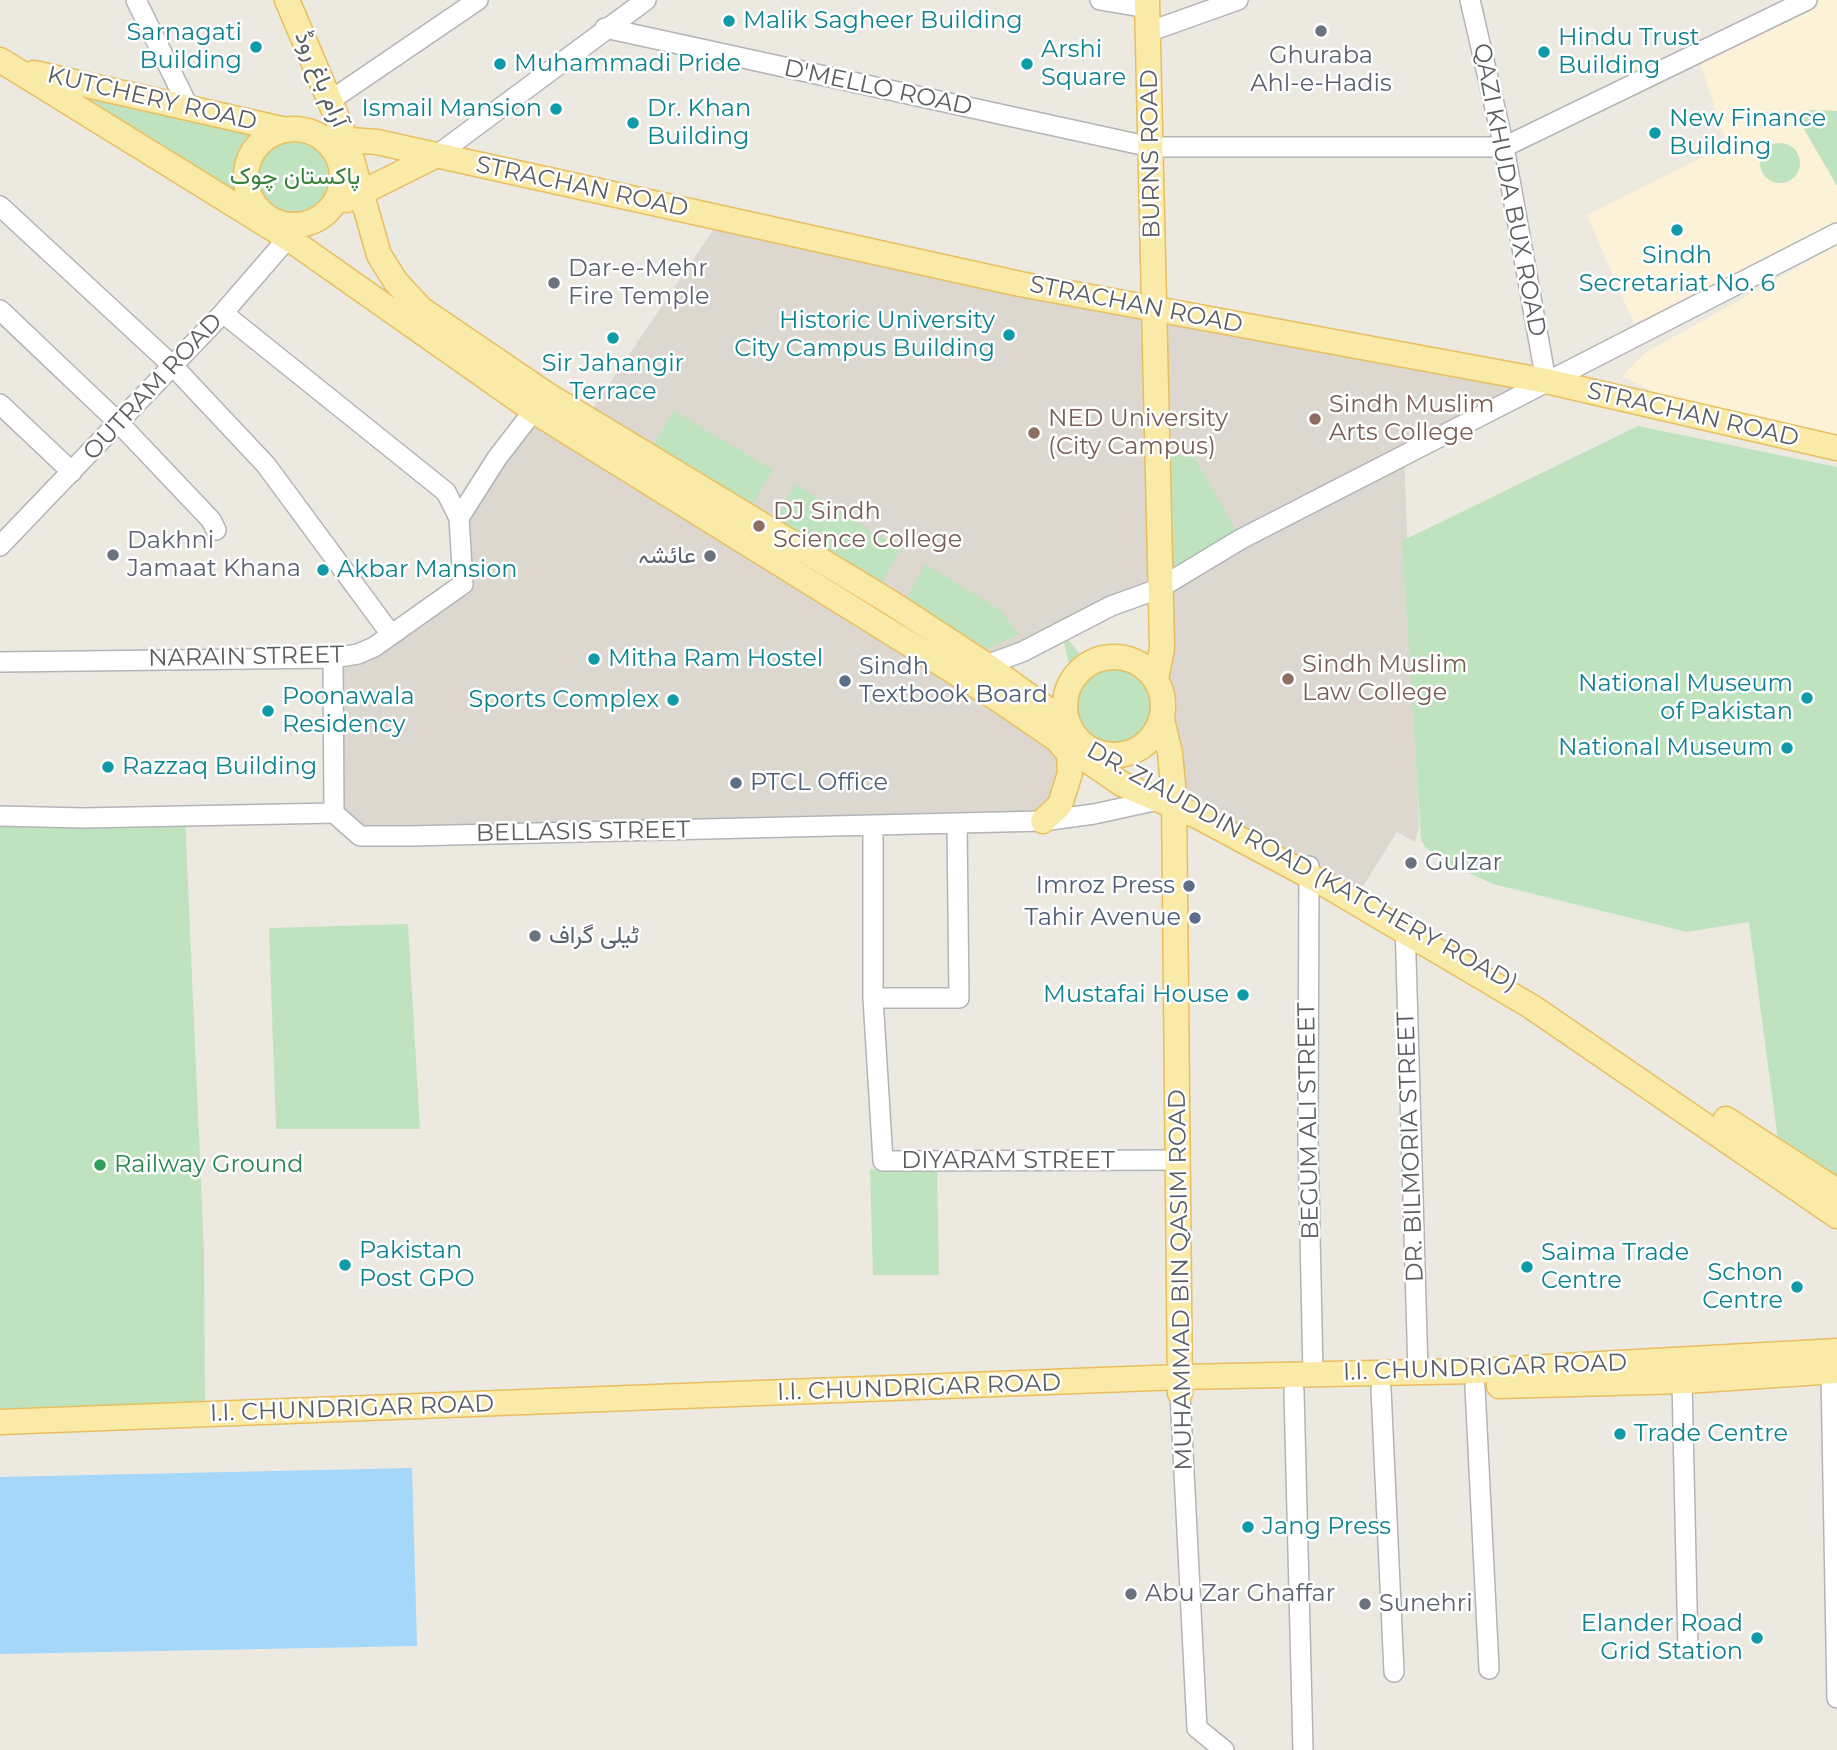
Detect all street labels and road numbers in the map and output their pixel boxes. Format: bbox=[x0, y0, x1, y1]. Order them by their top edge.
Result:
street label: آرام باغ روڈ bbox=[288, 27, 354, 131]
street label: QAZI KHUDA BUX ROAD bbox=[1466, 41, 1552, 339]
street label: D'MELLO ROAD bbox=[781, 54, 975, 122]
street label: KUTCHERY ROAD bbox=[44, 61, 260, 137]
street label: BURNS ROAD bbox=[1135, 69, 1167, 239]
street label: STRACHAN ROAD bbox=[473, 150, 691, 224]
street label: STRACHAN ROAD bbox=[1027, 270, 1245, 340]
street label: OUTRAM ROAD bbox=[77, 307, 229, 467]
street label: STRACHAN ROAD bbox=[1584, 377, 1802, 453]
street label: NARAIN STREET bbox=[148, 641, 344, 673]
street label: DR. ZIAUDDIN ROAD (KATCHERY ROAD) bbox=[1081, 736, 1523, 998]
street label: BELLASIS STREET bbox=[476, 816, 690, 848]
street label: BEGUM ALI STREET bbox=[1293, 1002, 1325, 1240]
street label: DR. BILMORIA STREET bbox=[1392, 1011, 1430, 1283]
street label: MUHAMMAD BIN QASIM ROAD bbox=[1163, 1089, 1199, 1471]
street label: DIYARAM STREET bbox=[901, 1147, 1115, 1175]
street label: I.I. CHUNDRIGAR ROAD bbox=[1343, 1349, 1627, 1387]
street label: I.I. CHUNDRIGAR ROAD bbox=[777, 1369, 1061, 1407]
street label: I.I. CHUNDRIGAR ROAD bbox=[210, 1390, 494, 1428]

